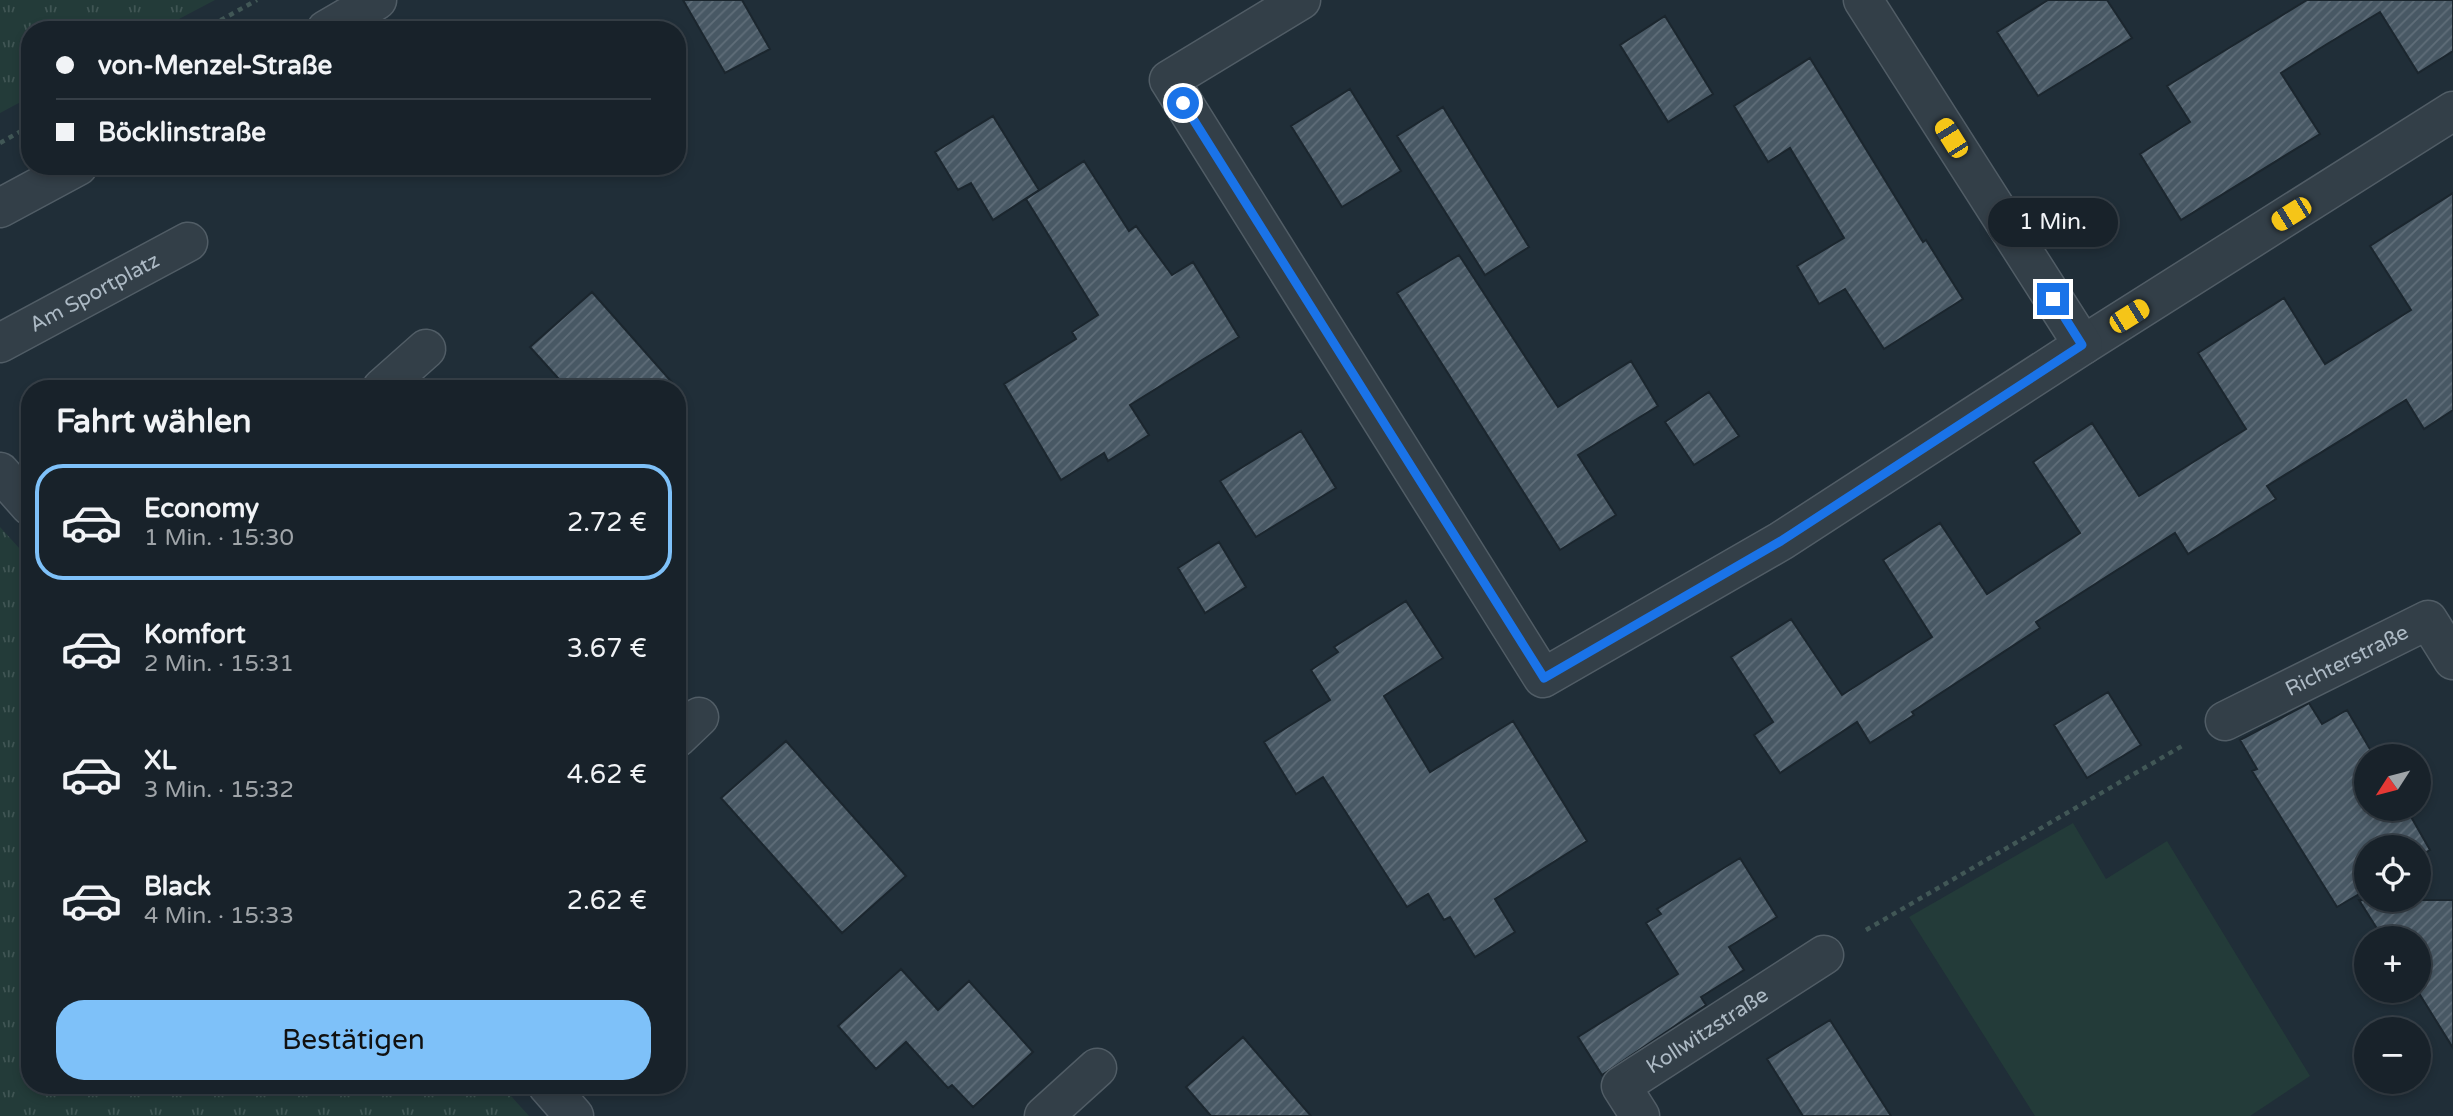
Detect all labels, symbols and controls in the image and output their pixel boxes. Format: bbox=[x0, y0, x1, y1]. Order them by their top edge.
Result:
text: von-Menzel-Straße bbox=[98, 50, 332, 81]
route start bbox=[1167, 87, 1199, 119]
car bbox=[1931, 115, 1972, 161]
text: Böcklinstraße bbox=[98, 117, 266, 148]
car bbox=[2268, 194, 2315, 234]
callout: 1 Min. bbox=[1988, 198, 2118, 246]
text: 1 Min. bbox=[2019, 208, 2087, 236]
street label: Am Sportplatz bbox=[25, 247, 163, 337]
route end bbox=[2037, 283, 2069, 315]
car bbox=[2106, 296, 2153, 336]
text: Fahrt wählen bbox=[56, 403, 252, 441]
icon: car bbox=[60, 491, 123, 554]
text: Economy bbox=[144, 493, 259, 524]
text: 2.72 € bbox=[567, 507, 647, 538]
text: 1 Min. · 15:30 bbox=[144, 524, 294, 552]
icon: car bbox=[60, 617, 123, 680]
text: Komfort bbox=[144, 619, 246, 650]
street label: Richterstraße bbox=[2281, 619, 2413, 702]
text: 3.67 € bbox=[567, 633, 647, 664]
text: 2 Min. · 15:31 bbox=[144, 650, 294, 678]
icon: car bbox=[60, 743, 123, 806]
north arrow bbox=[2354, 744, 2431, 821]
map controls bbox=[2354, 744, 2431, 1094]
text: XL bbox=[144, 745, 176, 776]
text: 4.62 € bbox=[567, 759, 647, 790]
text: 3 Min. · 15:32 bbox=[144, 776, 294, 804]
button: locate bbox=[2354, 835, 2431, 912]
icon: car bbox=[60, 869, 123, 932]
text: Black bbox=[144, 871, 211, 902]
text: 2.62 € bbox=[567, 885, 647, 916]
text: 4 Min. · 15:33 bbox=[144, 902, 294, 930]
button: + bbox=[2354, 926, 2431, 1003]
street label: Kollwitzstraße bbox=[1641, 982, 1773, 1079]
button: Bestätigen bbox=[56, 1000, 651, 1080]
button: − bbox=[2354, 1017, 2431, 1094]

